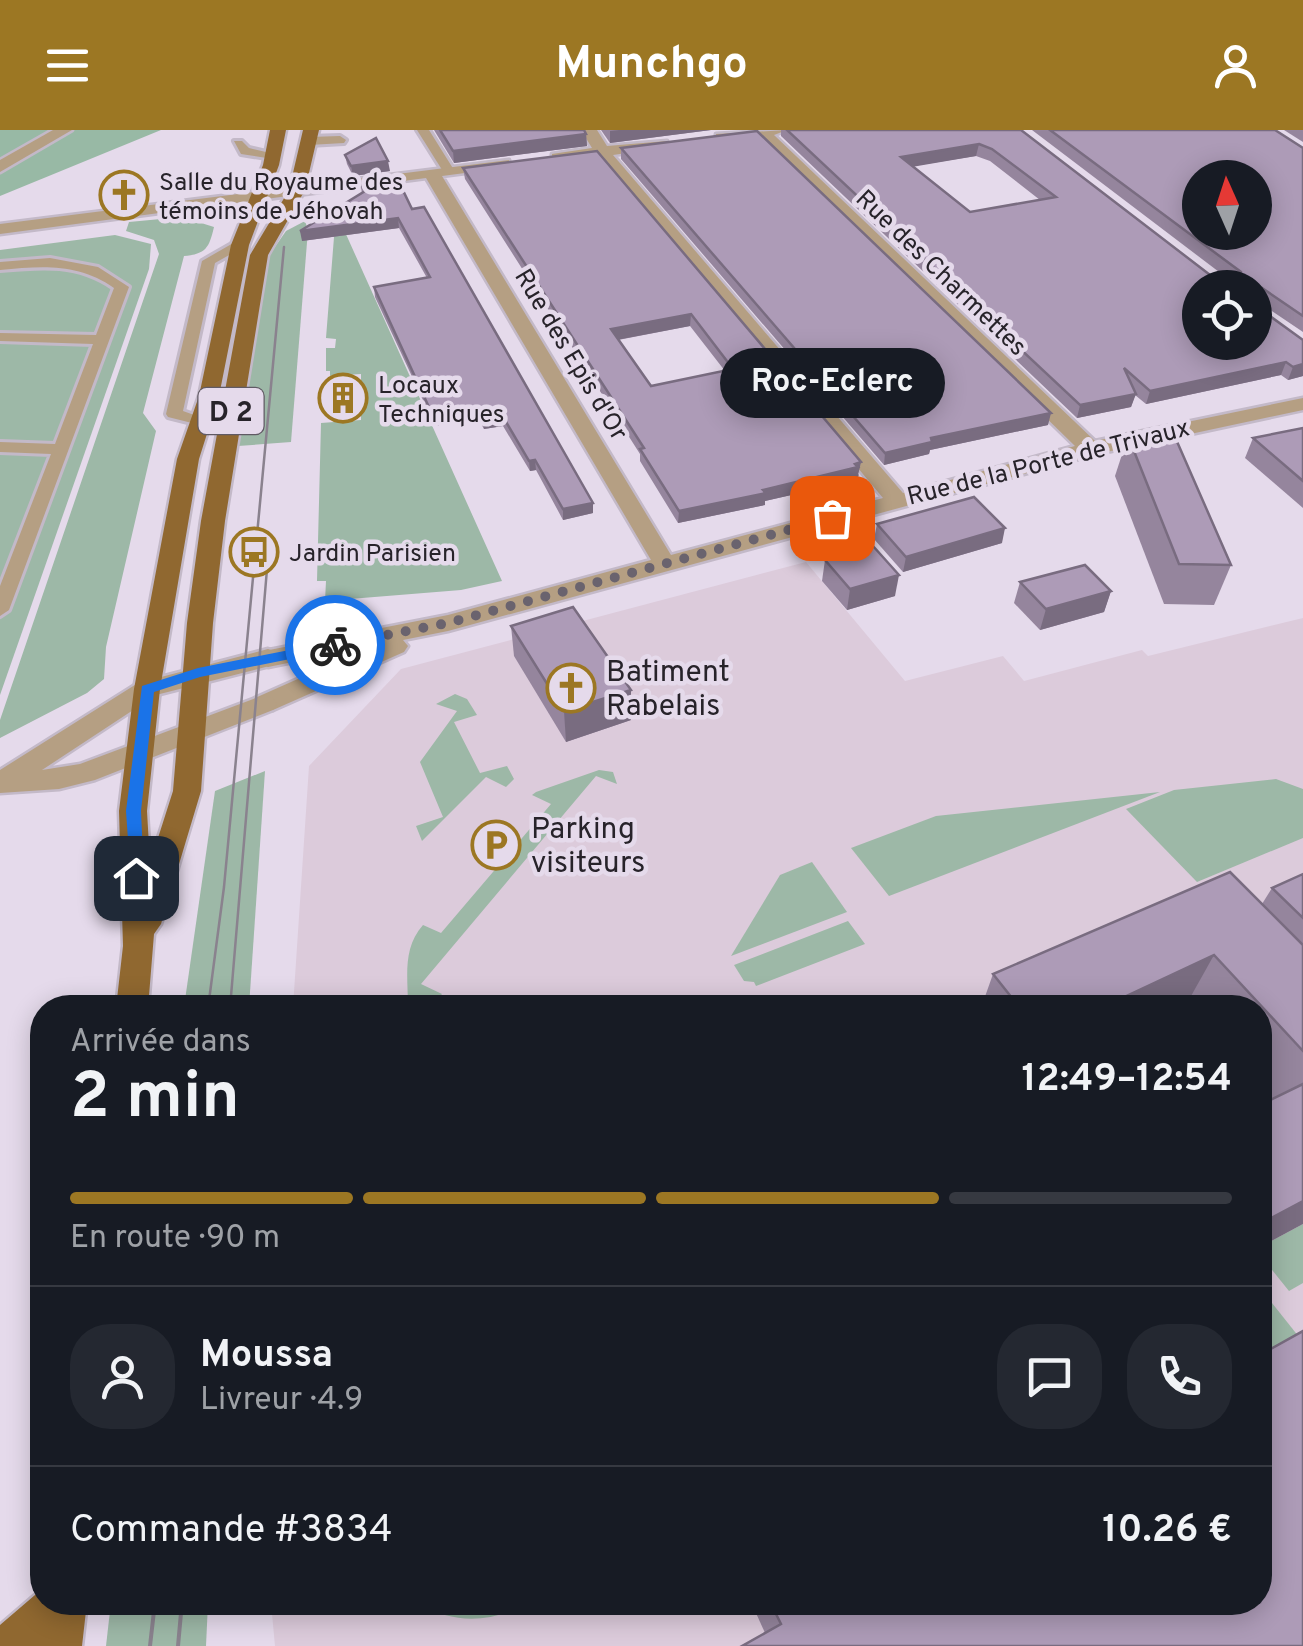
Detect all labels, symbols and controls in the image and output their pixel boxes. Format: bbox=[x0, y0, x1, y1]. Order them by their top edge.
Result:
text: Munchgo bbox=[555, 37, 748, 94]
icon: menu bbox=[40, 38, 95, 93]
icon: person bbox=[1208, 38, 1263, 93]
north arrow bbox=[1182, 160, 1272, 250]
map controls bbox=[1182, 160, 1272, 360]
place label: Salle du Royaume des témoins de Jéhovah bbox=[159, 168, 403, 229]
church icon: Salle du Royaume des témoins de Jéhovah bbox=[98, 169, 150, 221]
street label: Rue des Charmettes bbox=[848, 184, 1032, 364]
street label: Rue des Epis d'Or bbox=[506, 264, 633, 447]
button: locate bbox=[1182, 270, 1272, 360]
callout: Roc-Eclerc bbox=[720, 348, 944, 418]
text: Roc-Eclerc bbox=[751, 363, 914, 403]
place label: Locaux Techniques bbox=[378, 371, 505, 432]
building icon: Locaux Techniques bbox=[317, 372, 369, 424]
road number: D 2 bbox=[198, 388, 264, 434]
street label: Rue de la Porte de Trivaux bbox=[904, 413, 1193, 515]
pin bbox=[790, 476, 875, 561]
icon: bag bbox=[805, 491, 860, 546]
bus stop icon: Jardin Parisien bbox=[228, 526, 280, 578]
place label: Jardin Parisien bbox=[289, 539, 456, 571]
courier bbox=[285, 595, 385, 695]
icon: bike bbox=[308, 618, 363, 673]
place label: Batiment Rabelais bbox=[606, 655, 730, 726]
church icon: Batiment Rabelais bbox=[545, 662, 597, 714]
place label: Parking visiteurs bbox=[531, 812, 645, 883]
parking icon: Parking visiteurs bbox=[470, 819, 522, 871]
pin bbox=[94, 836, 179, 921]
icon: home bbox=[109, 851, 164, 906]
text: Arrivée dans bbox=[70, 1023, 251, 1063]
text: 12:49–12:54 bbox=[1021, 1056, 1232, 1105]
text: 2 min bbox=[70, 1059, 240, 1141]
text: En route · 90 m bbox=[70, 1219, 280, 1259]
button: person bbox=[70, 1324, 175, 1429]
button: chat bbox=[997, 1324, 1102, 1429]
button: phone bbox=[1127, 1324, 1232, 1429]
text: Moussa bbox=[200, 1332, 333, 1381]
text: Livreur · 4.9 bbox=[200, 1381, 363, 1421]
text: Commande #3834 bbox=[70, 1507, 393, 1556]
text: 10.26 € bbox=[1102, 1507, 1232, 1556]

